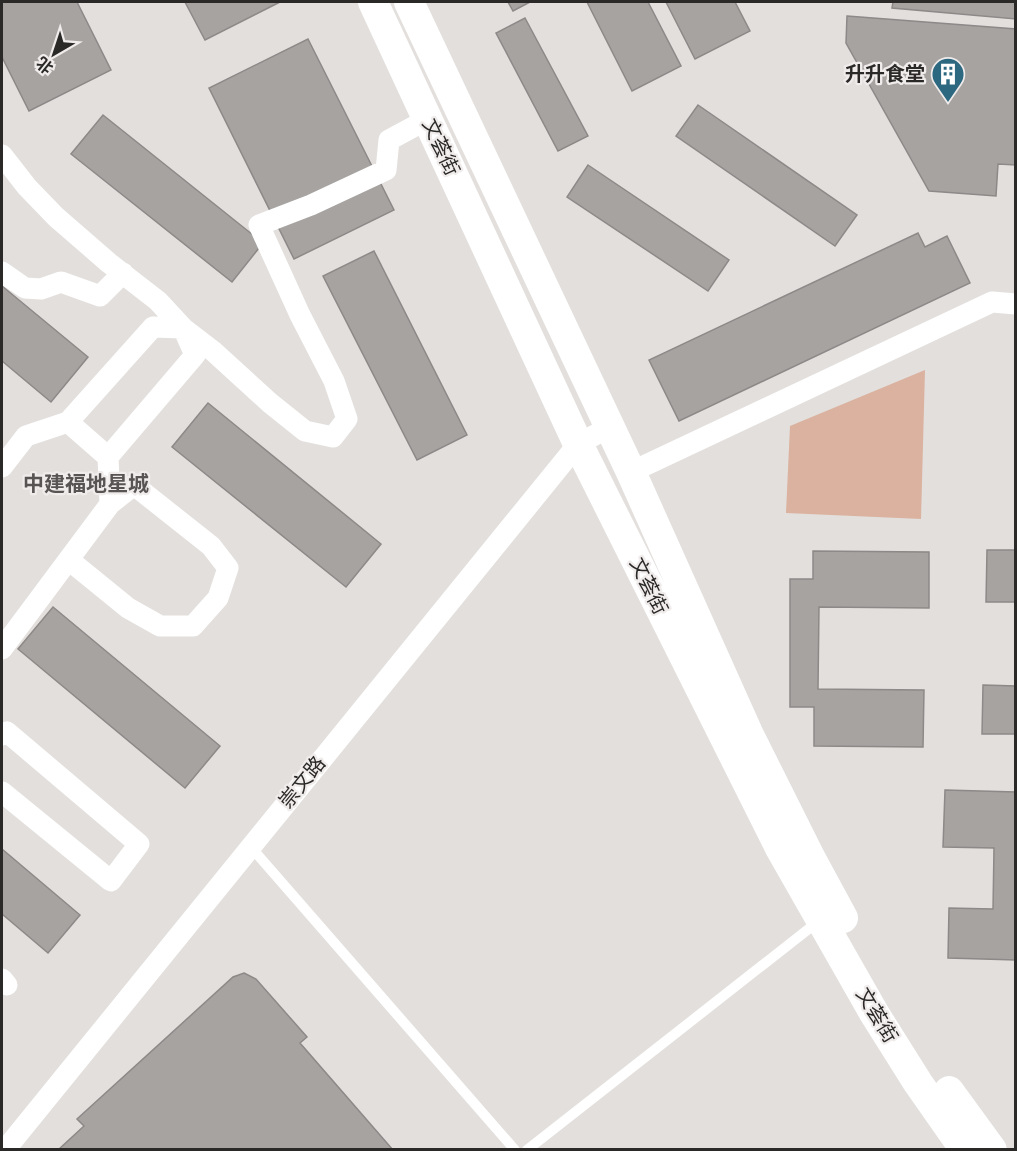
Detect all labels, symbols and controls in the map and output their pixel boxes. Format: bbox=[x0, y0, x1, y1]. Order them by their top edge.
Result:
north arrow bbox=[24, 24, 84, 84]
text: 北 bbox=[33, 53, 57, 78]
building icon: 升升食堂 bbox=[930, 56, 966, 103]
place label: 升升食堂 bbox=[845, 62, 925, 86]
street label: 文荟街 bbox=[417, 115, 465, 179]
district label: 中建福地星城 bbox=[23, 471, 149, 496]
street label: 文荟街 bbox=[625, 554, 673, 618]
street label: 崇文路 bbox=[274, 751, 330, 813]
street label: 文荟街 bbox=[851, 983, 903, 1047]

